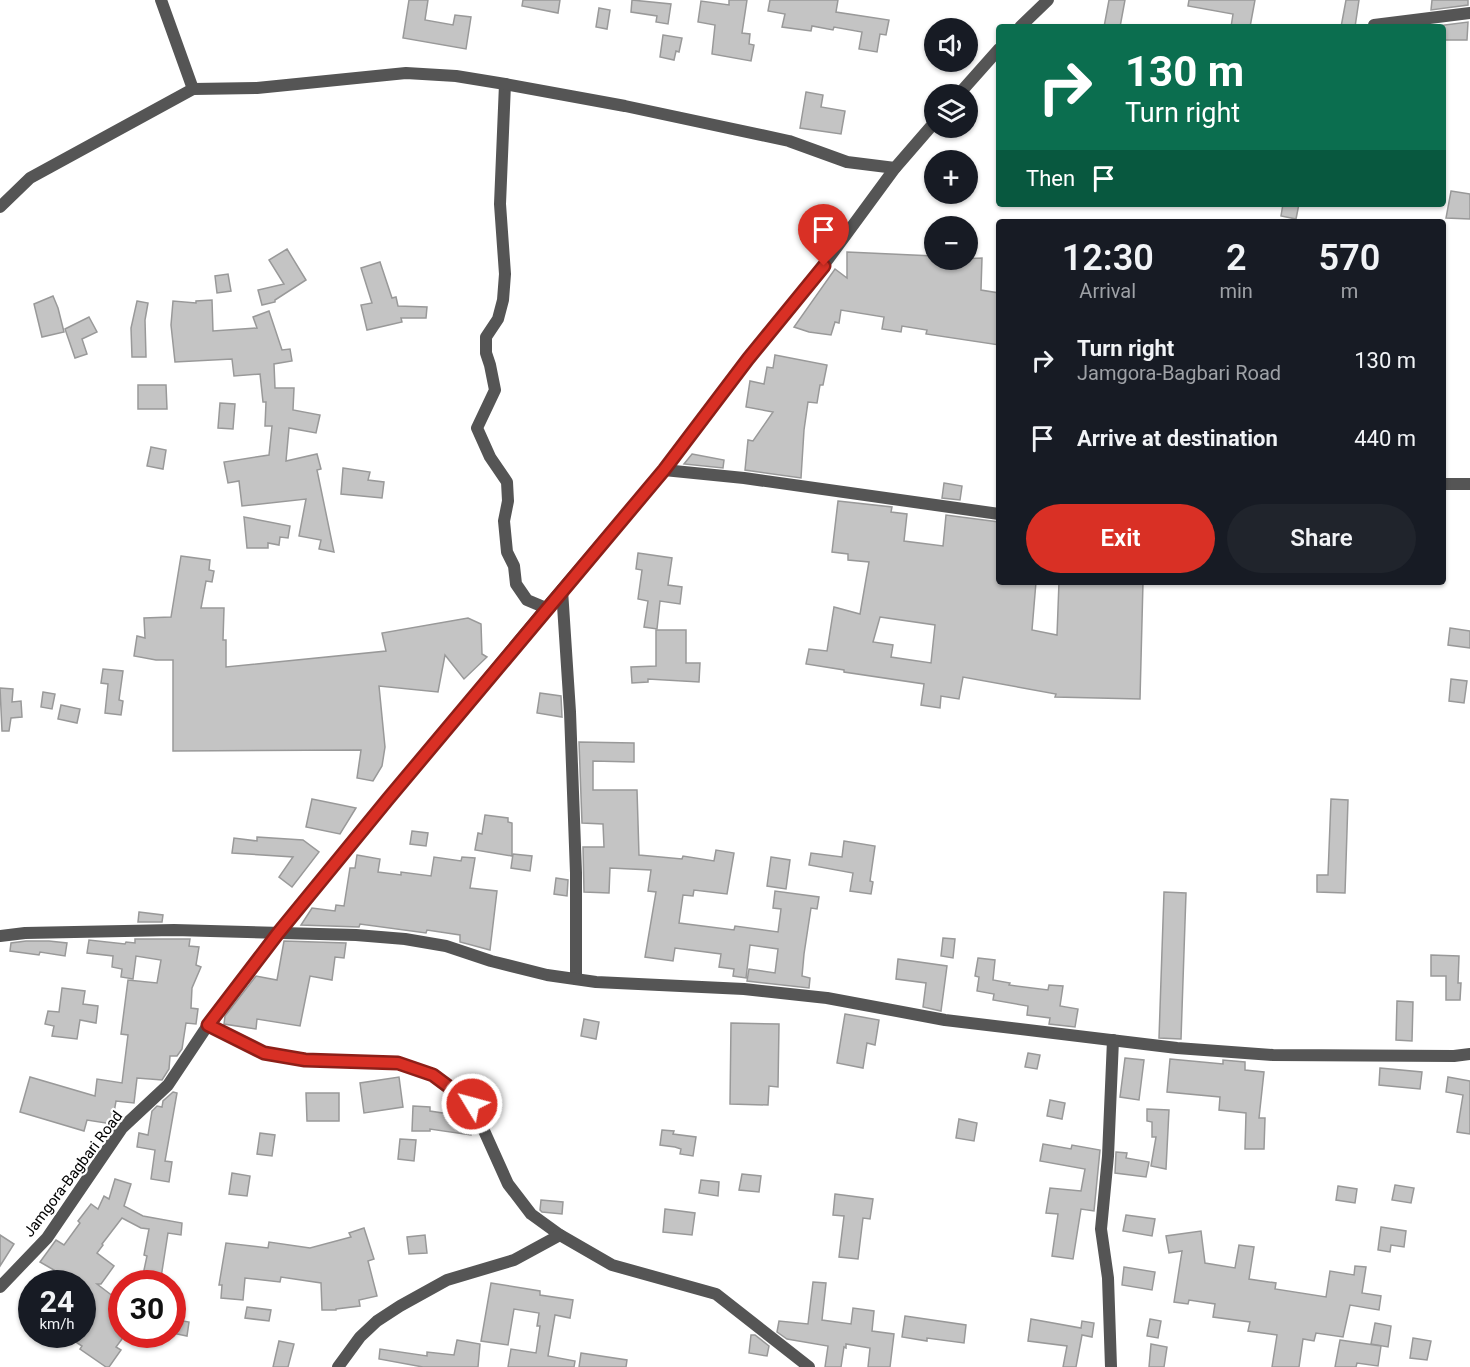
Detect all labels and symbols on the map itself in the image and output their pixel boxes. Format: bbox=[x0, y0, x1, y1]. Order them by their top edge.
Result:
pin bbox=[798, 204, 849, 266]
position arrow bbox=[440, 1072, 504, 1136]
street label: Jamgora-Bagbari Road bbox=[20, 1107, 126, 1241]
speed limit sign: 30 bbox=[108, 1270, 186, 1348]

